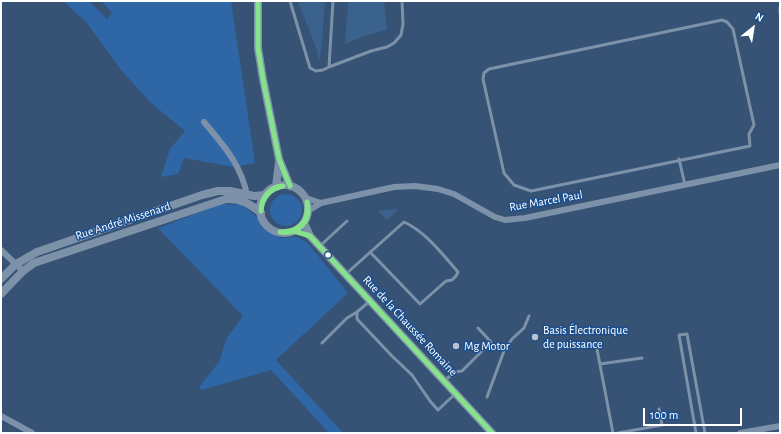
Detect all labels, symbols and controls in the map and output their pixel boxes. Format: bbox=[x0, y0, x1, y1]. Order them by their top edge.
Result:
north arrow bbox=[733, 8, 773, 48]
text: N bbox=[753, 10, 765, 24]
street label: Rue Marcel Paul bbox=[508, 187, 584, 215]
street label: Rue André Missenard bbox=[74, 199, 172, 243]
unlabelled marker bbox=[323, 250, 333, 260]
street label: Rue de la Chaussée Romaine bbox=[360, 273, 460, 379]
place label: Basis Électronique de puissance bbox=[543, 323, 628, 351]
marker: Basis Électronique de puissance bbox=[530, 332, 540, 342]
place label: Mg Motor bbox=[464, 339, 510, 353]
marker: Mg Motor bbox=[451, 341, 461, 351]
scale bar bbox=[645, 400, 744, 426]
text: 100 m bbox=[650, 409, 678, 421]

